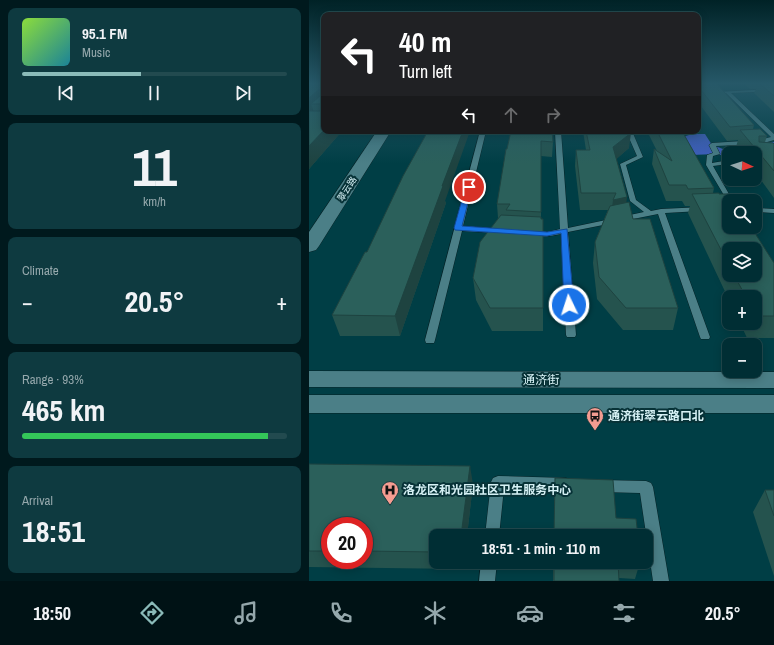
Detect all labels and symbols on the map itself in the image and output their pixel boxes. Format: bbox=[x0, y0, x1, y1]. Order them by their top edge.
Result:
north arrow bbox=[722, 146, 762, 186]
pin bbox=[452, 170, 486, 204]
street label: 翠云路 bbox=[335, 174, 359, 204]
position arrow bbox=[548, 284, 590, 326]
street label: 通济街 bbox=[523, 372, 559, 388]
bus stop icon: 通济街翠云路口北 bbox=[585, 406, 605, 431]
place label: 通济街翠云路口北 bbox=[608, 408, 704, 424]
hospital icon: 洛龙区和光园社区卫生服务中心 bbox=[380, 480, 400, 505]
place label: 洛龙区和光园社区卫生服务中心 bbox=[403, 482, 571, 498]
speed limit sign: 20 bbox=[321, 517, 373, 569]

